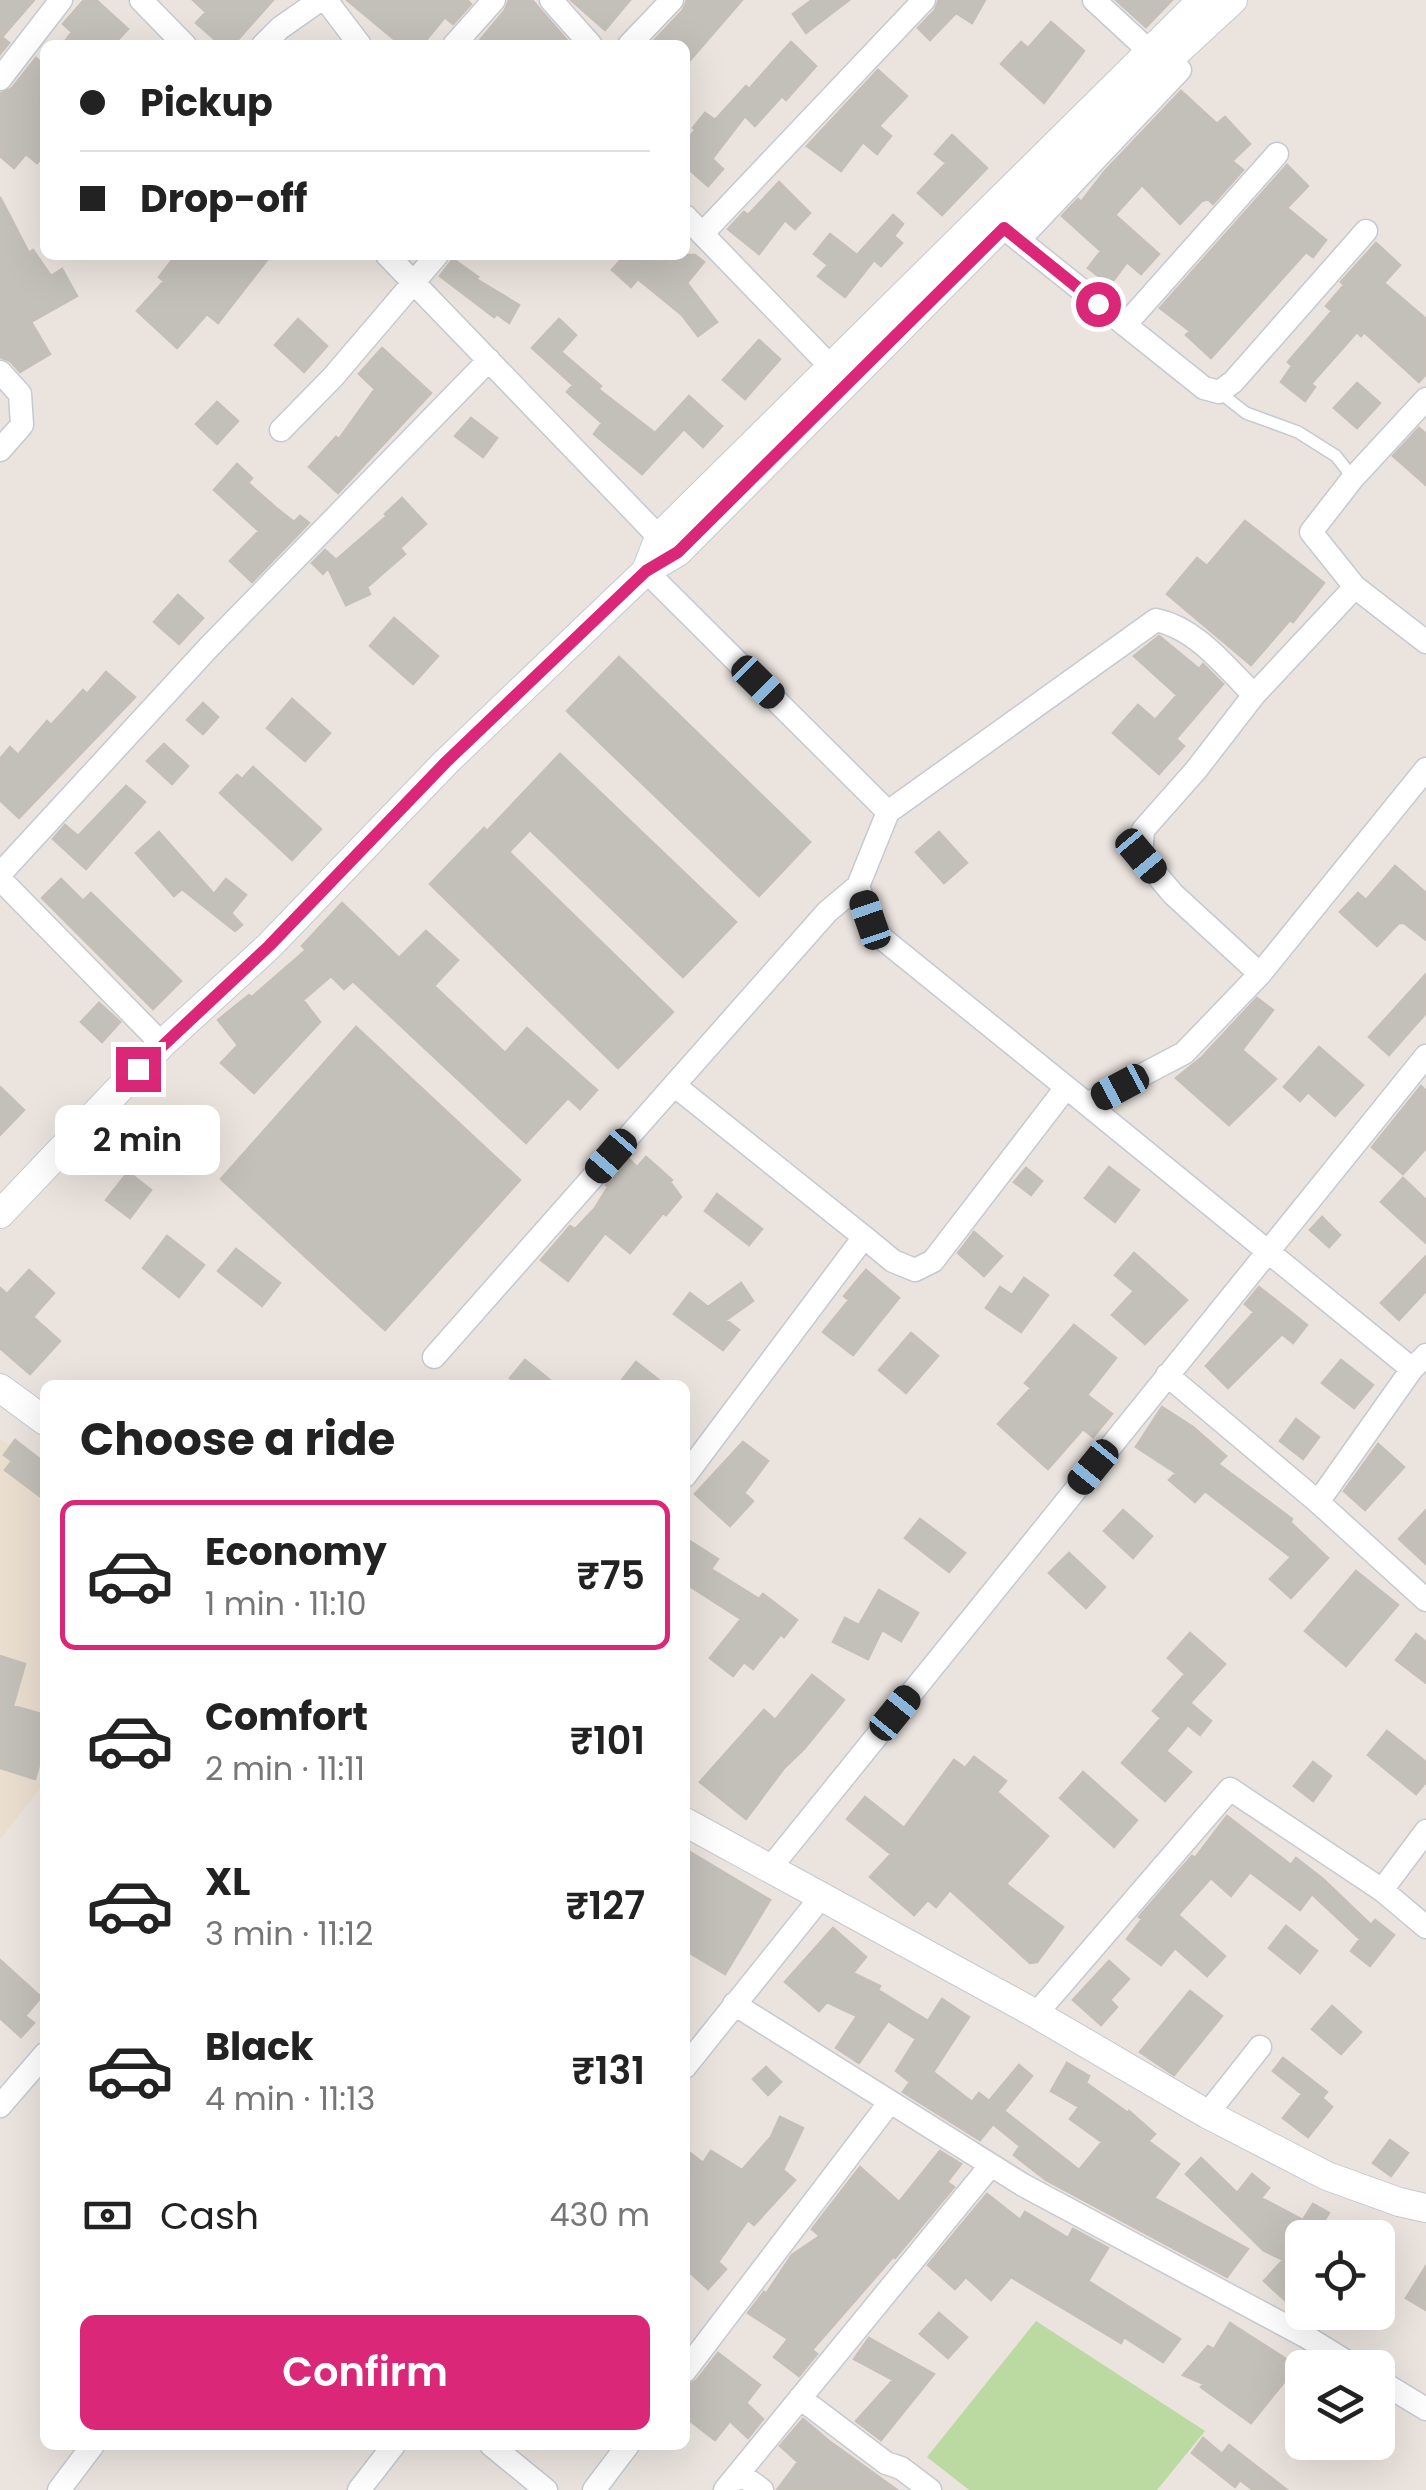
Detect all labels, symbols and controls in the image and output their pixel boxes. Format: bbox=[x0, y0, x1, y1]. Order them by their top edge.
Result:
text: Pickup bbox=[140, 76, 273, 129]
text: Drop-off bbox=[140, 172, 308, 225]
route start bbox=[1076, 282, 1121, 327]
car bbox=[726, 650, 790, 714]
car bbox=[1110, 823, 1172, 889]
car bbox=[846, 887, 894, 953]
route end bbox=[116, 1047, 161, 1092]
car bbox=[1086, 1060, 1154, 1114]
callout: 2 min bbox=[56, 1104, 220, 1174]
text: 2 min bbox=[93, 1117, 182, 1162]
car bbox=[580, 1124, 642, 1188]
text: Choose a ride bbox=[80, 1408, 395, 1471]
car bbox=[1062, 1434, 1124, 1500]
text: Economy bbox=[205, 1525, 387, 1578]
icon: car bbox=[85, 1530, 175, 1620]
text: ₹75 bbox=[576, 1549, 645, 1602]
text: 1 min · 11:10 bbox=[205, 1581, 367, 1626]
car bbox=[864, 1680, 926, 1746]
text: Comfort bbox=[205, 1690, 368, 1743]
icon: car bbox=[85, 1695, 175, 1785]
text: ₹101 bbox=[570, 1714, 645, 1767]
text: 2 min · 11:11 bbox=[205, 1746, 365, 1791]
text: XL bbox=[205, 1855, 250, 1908]
icon: car bbox=[85, 1860, 175, 1950]
text: ₹127 bbox=[565, 1879, 645, 1932]
text: 3 min · 11:12 bbox=[205, 1911, 374, 1956]
text: Black bbox=[205, 2020, 314, 2073]
icon: car bbox=[85, 2025, 175, 2115]
text: ₹131 bbox=[572, 2044, 645, 2097]
text: 4 min · 11:13 bbox=[205, 2076, 375, 2121]
icon: cash bbox=[80, 2188, 135, 2243]
text: Cash bbox=[160, 2189, 259, 2242]
text: 430 m bbox=[549, 2192, 650, 2237]
map controls bbox=[1285, 2220, 1395, 2460]
button: locate bbox=[1285, 2220, 1395, 2330]
button: Confirm bbox=[80, 2315, 650, 2430]
button: layers bbox=[1285, 2350, 1395, 2460]

